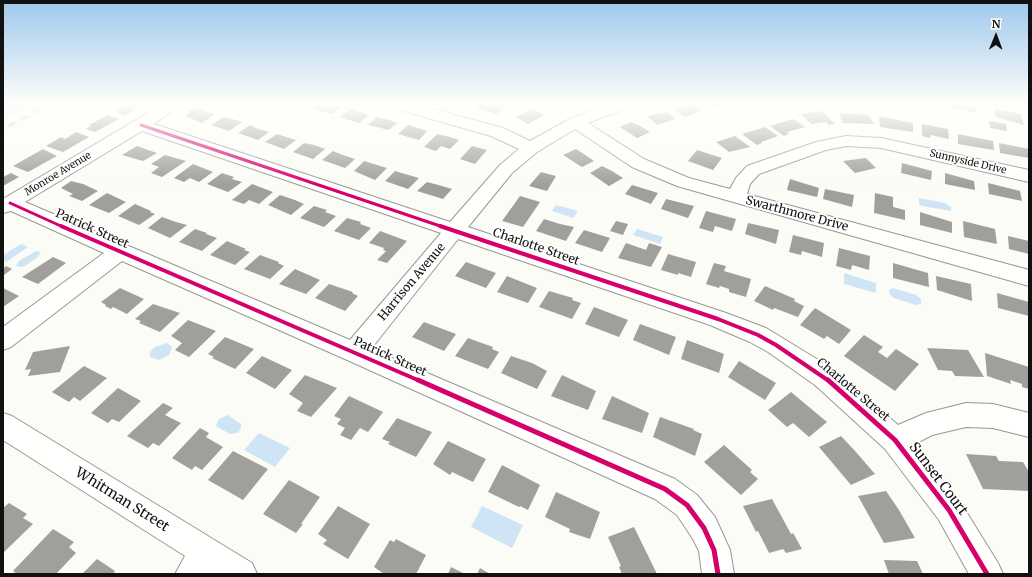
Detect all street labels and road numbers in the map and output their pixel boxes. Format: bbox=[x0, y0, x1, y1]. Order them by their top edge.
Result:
street label: Sunnyside Drive bbox=[928, 147, 1008, 177]
street label: Monroe Avenue bbox=[23, 149, 93, 199]
street label: Swarthmore Drive bbox=[744, 193, 850, 235]
street label: Patrick Street bbox=[53, 206, 131, 252]
street label: Charlotte Street bbox=[491, 225, 581, 269]
street label: Harrison Avenue bbox=[375, 240, 449, 324]
street label: Patrick Street bbox=[351, 334, 429, 380]
street label: Charlotte Street bbox=[814, 355, 892, 425]
street label: Sunset Court bbox=[905, 439, 971, 519]
street label: Whitman Street bbox=[72, 464, 172, 536]

